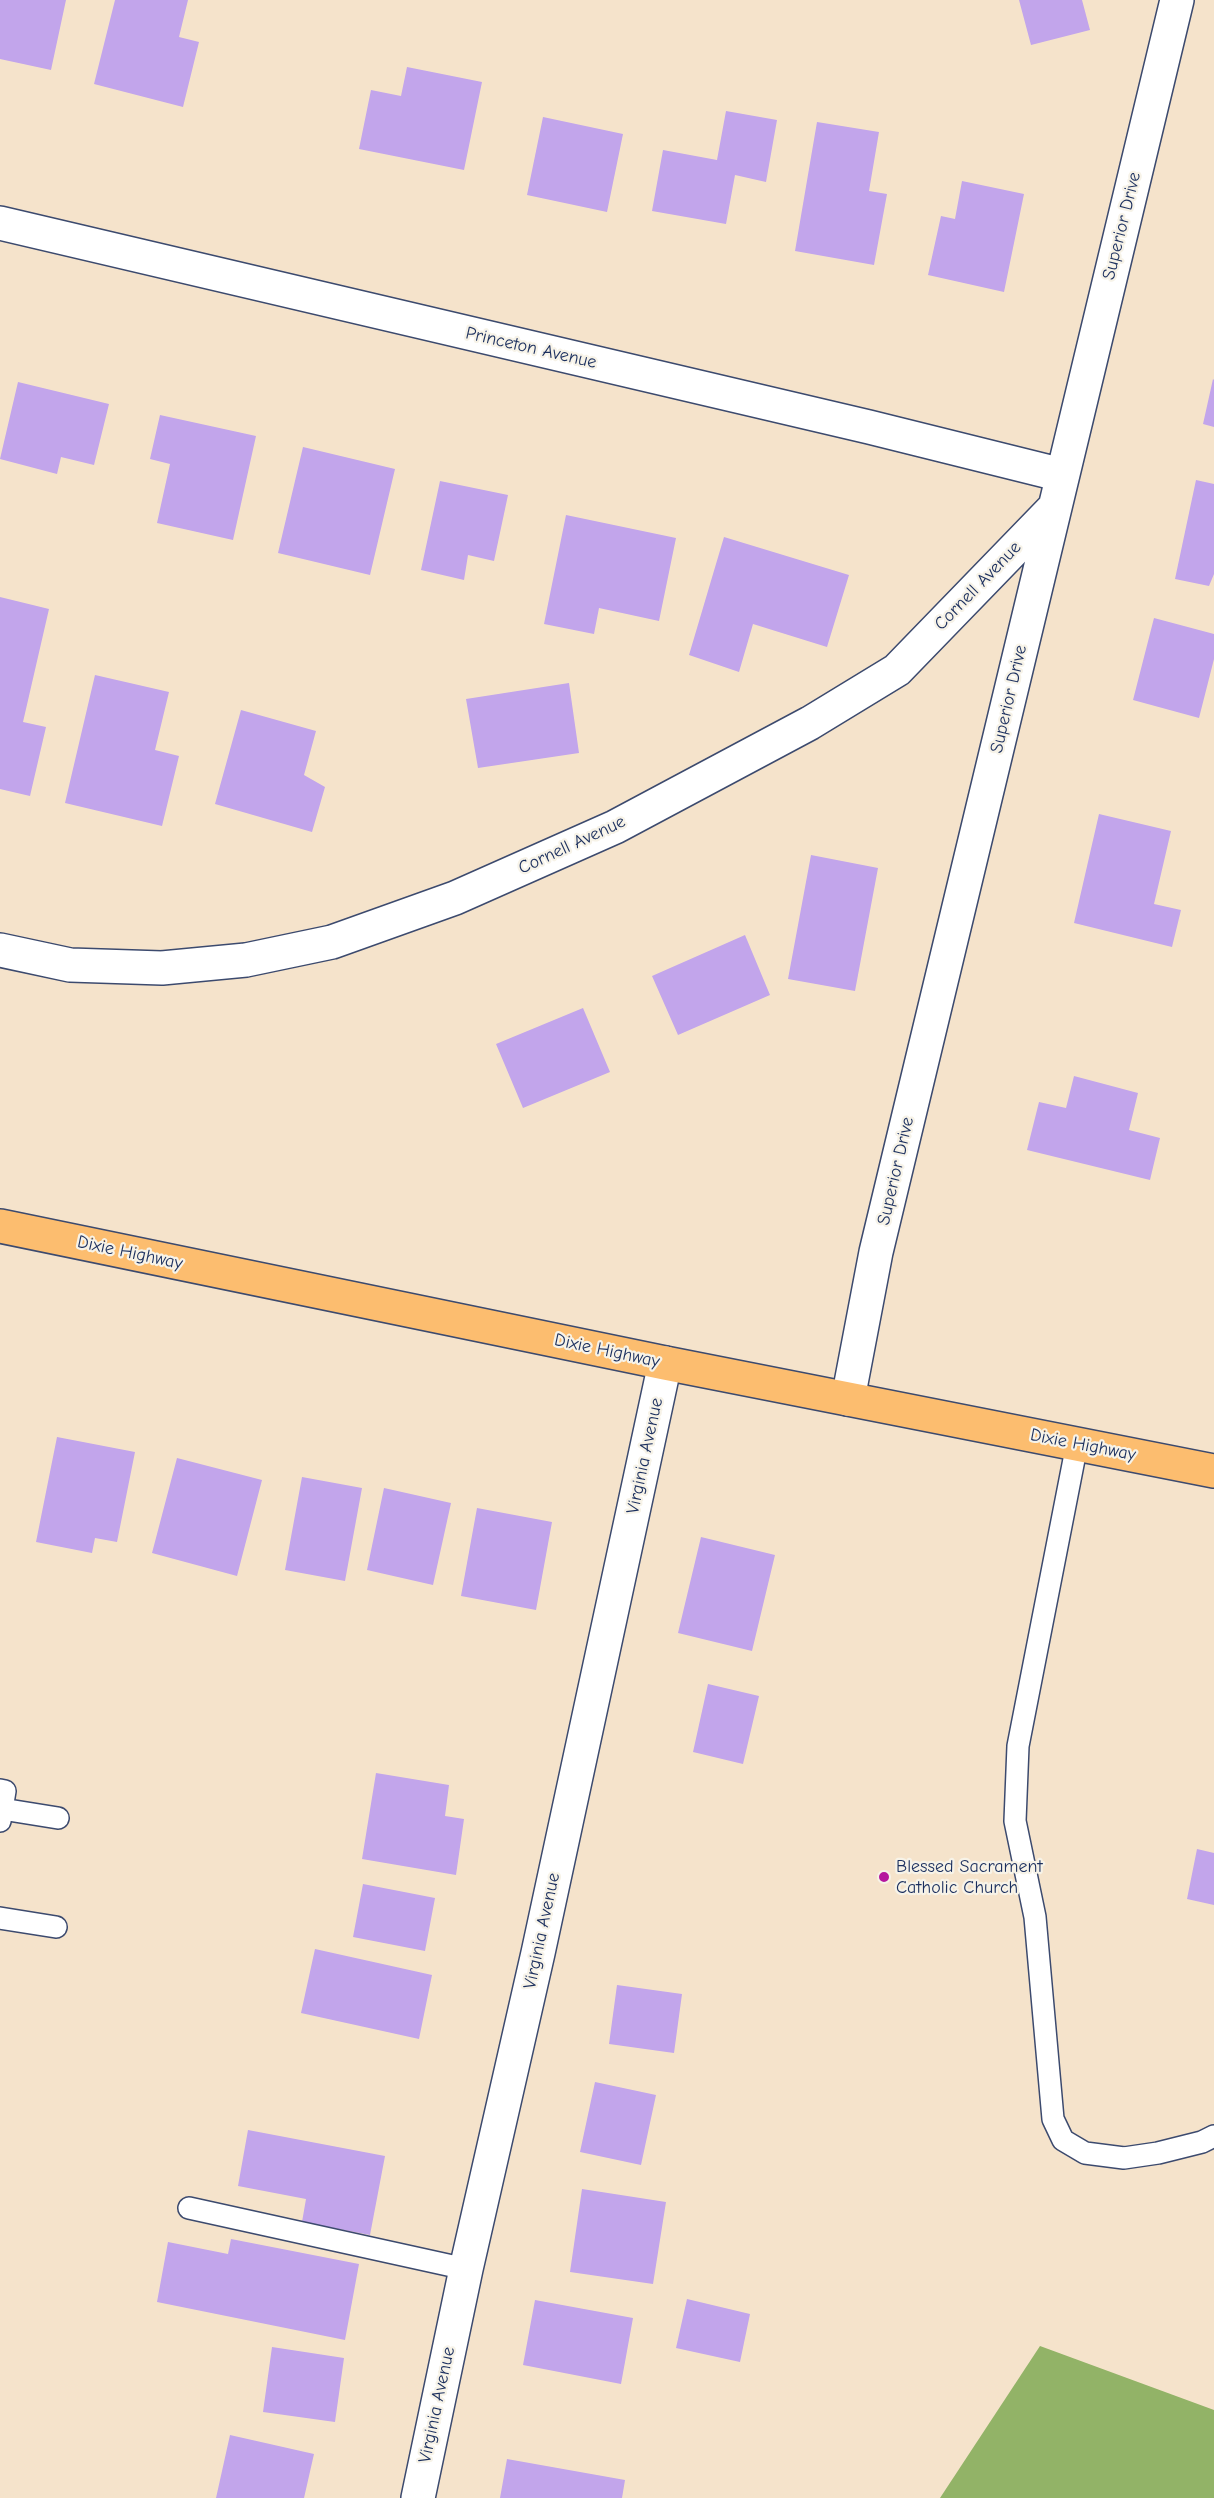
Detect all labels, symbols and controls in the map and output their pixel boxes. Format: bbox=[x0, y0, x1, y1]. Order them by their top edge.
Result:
street label: Superior Drive bbox=[1098, 170, 1146, 282]
street label: Princeton Avenue bbox=[463, 322, 599, 374]
street label: Cornell Avenue bbox=[930, 537, 1026, 635]
street label: Superior Drive bbox=[986, 643, 1032, 755]
street label: Cornell Avenue bbox=[515, 811, 629, 879]
street label: Superior Drive bbox=[873, 1115, 919, 1227]
street label: Dixie Highway bbox=[75, 1231, 185, 1275]
street label: Dixie Highway bbox=[552, 1329, 662, 1373]
street label: Virginia Avenue bbox=[622, 1396, 668, 1516]
street label: Dixie Highway bbox=[1028, 1424, 1138, 1466]
place label: Blessed Sacrament Catholic Church bbox=[896, 1856, 1043, 1898]
marker: Blessed Sacrament Catholic Church bbox=[877, 1870, 891, 1884]
street label: Virginia Avenue bbox=[519, 1871, 565, 1991]
street label: Virginia Avenue bbox=[414, 2345, 460, 2465]

